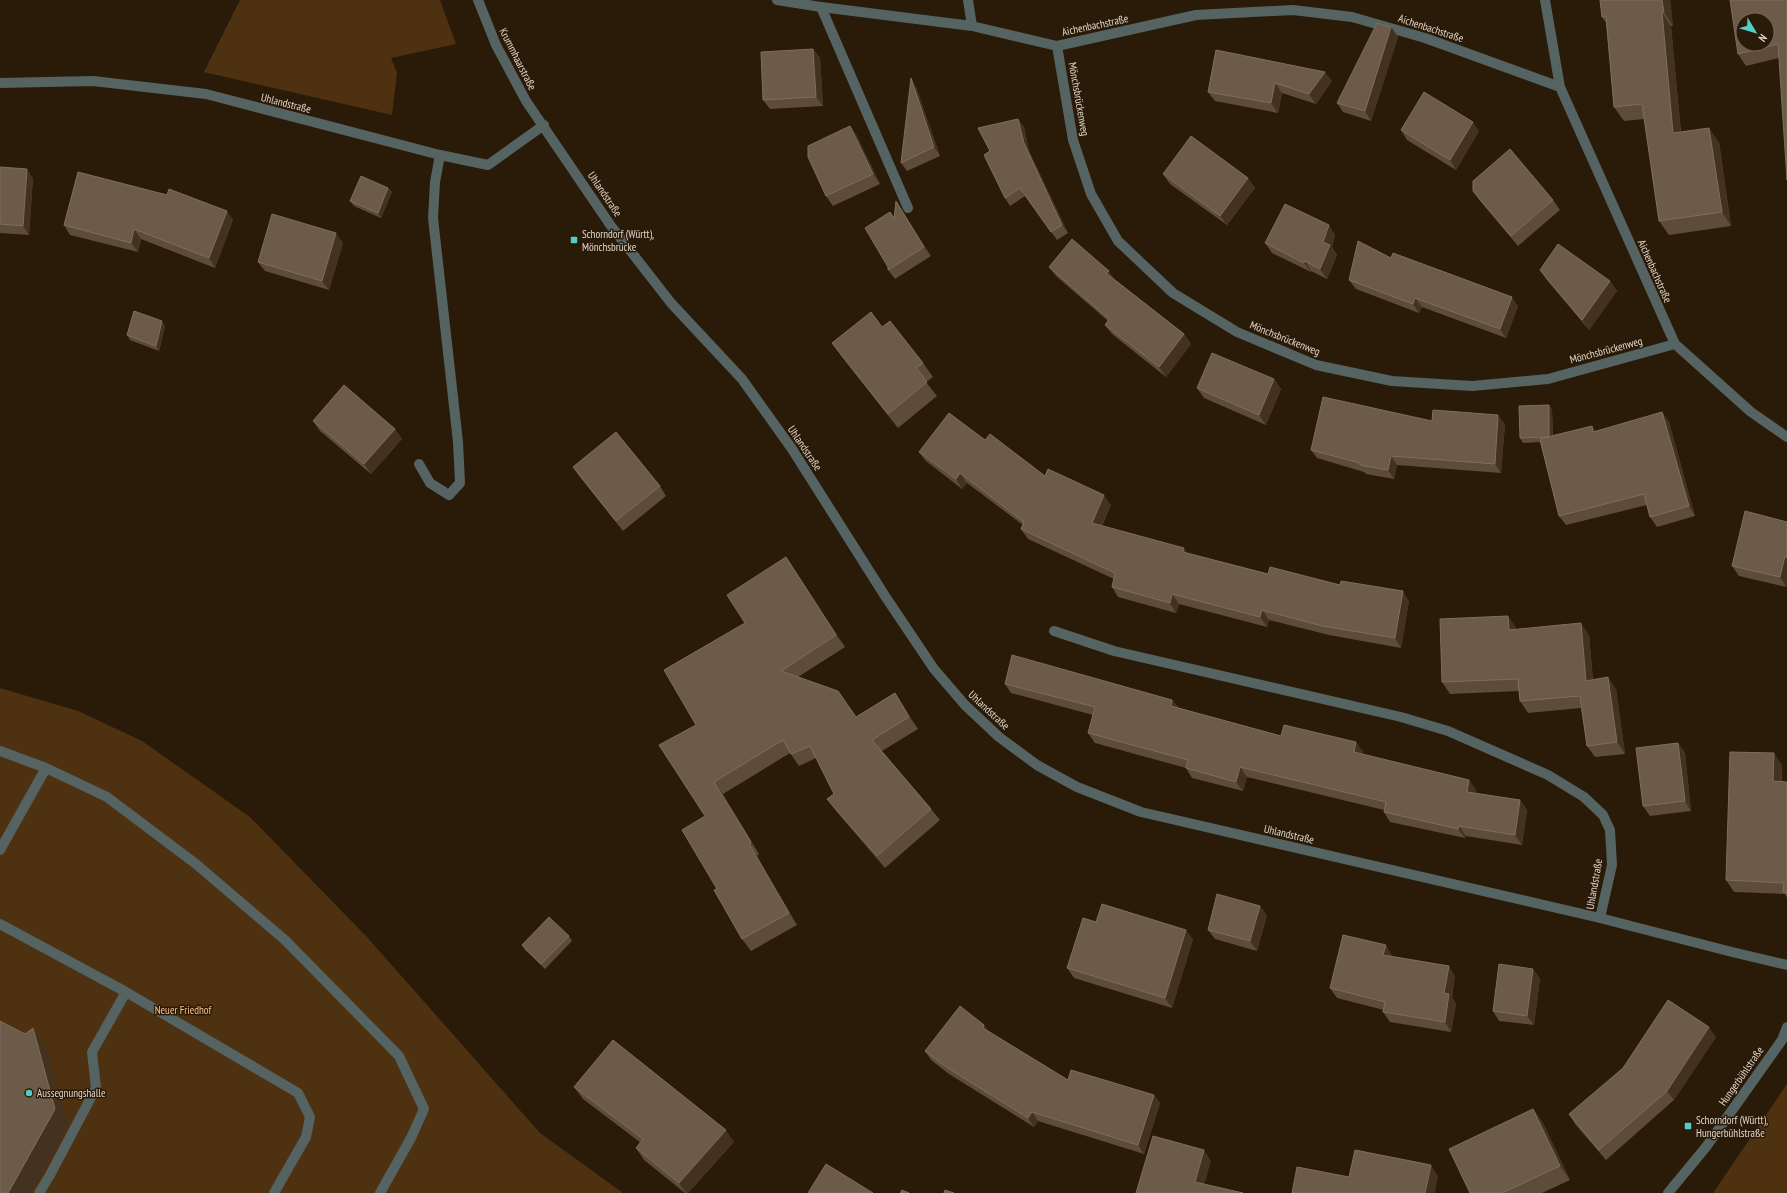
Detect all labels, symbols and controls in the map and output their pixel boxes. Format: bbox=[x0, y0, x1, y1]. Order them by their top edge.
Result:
street label: Aichenbachstraße bbox=[1060, 11, 1130, 39]
street label: Aichenbachstraße bbox=[1397, 11, 1466, 45]
north arrow bbox=[1735, 12, 1775, 52]
street label: Krummhaarstraße bbox=[496, 26, 540, 93]
text: N bbox=[1756, 32, 1770, 45]
street label: Mönchsbrückenweg bbox=[1066, 61, 1092, 137]
street label: Uhlandstraße bbox=[259, 90, 313, 116]
street label: Uhlandstraße bbox=[585, 169, 625, 220]
place label: Schorndorf (Württ), Mönchsbrücke bbox=[582, 227, 654, 254]
marker: Schorndorf (Württ), Mönchsbrücke bbox=[569, 235, 579, 245]
street label: Aichenbachstraße bbox=[1635, 237, 1675, 305]
street label: Mönchsbrückenweg bbox=[1248, 318, 1322, 359]
street label: Mönchsbrückenweg bbox=[1568, 334, 1644, 366]
street label: Uhlandstraße bbox=[785, 423, 825, 474]
street label: Uhlandstraße bbox=[966, 687, 1013, 733]
street label: Uhlandstraße bbox=[1262, 821, 1316, 847]
street label: Uhlandstraße bbox=[1583, 857, 1605, 910]
park label: Neuer Friedhof bbox=[155, 1003, 213, 1017]
street label: Hungerbühlstraße bbox=[1716, 1043, 1767, 1108]
place label: Aussegnungshalle bbox=[37, 1086, 106, 1100]
marker: Aussegnungshalle bbox=[24, 1088, 34, 1098]
place label: Schorndorf (Württ), Hungerbühlstraße bbox=[1696, 1113, 1768, 1140]
marker: Schorndorf (Württ), Hungerbühlstraße bbox=[1683, 1121, 1693, 1131]

